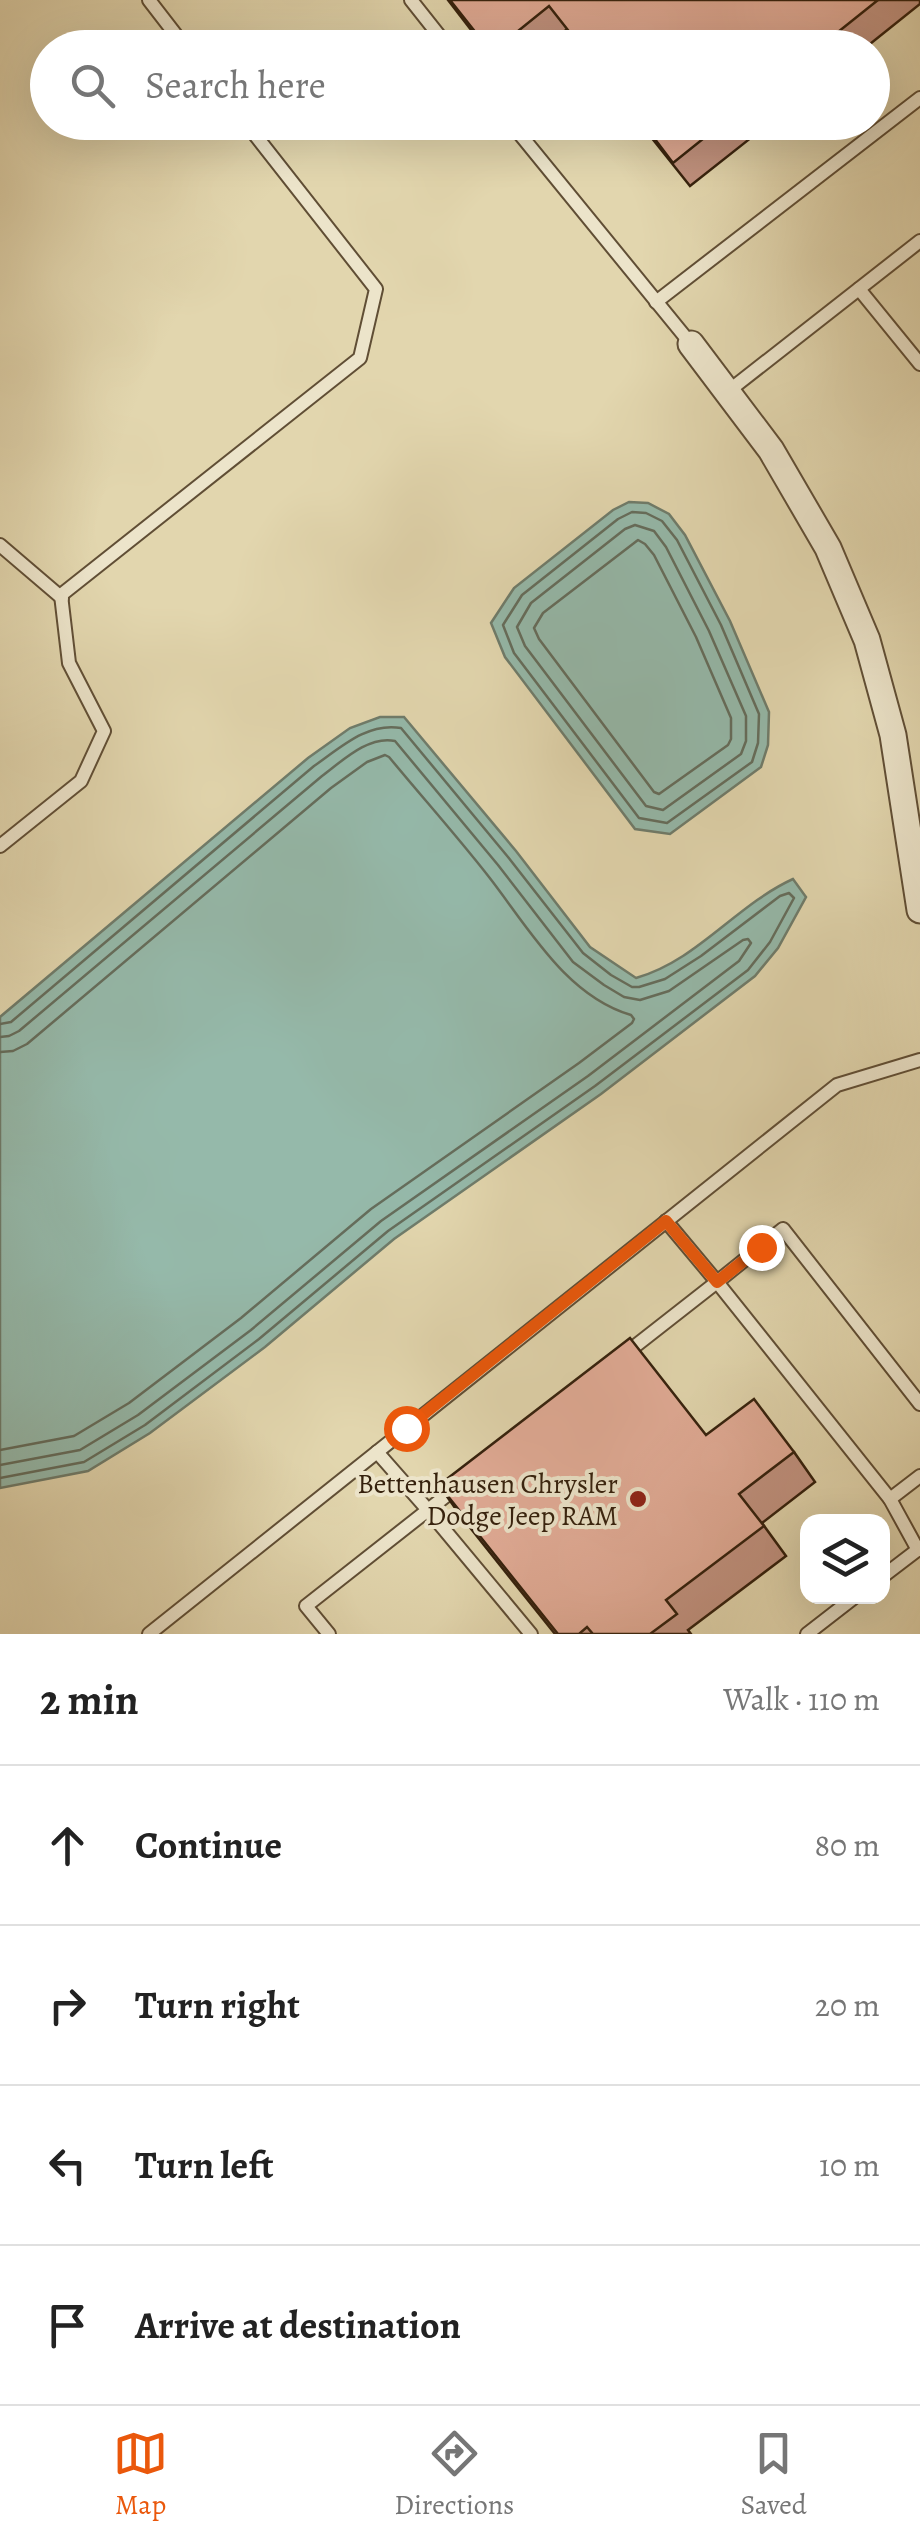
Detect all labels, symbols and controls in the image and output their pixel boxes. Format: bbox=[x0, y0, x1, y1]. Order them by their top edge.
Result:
search box bbox=[30, 30, 890, 140]
icon: search bbox=[65, 58, 120, 113]
text: Search here bbox=[145, 59, 326, 111]
route end bbox=[739, 1225, 785, 1271]
route start bbox=[384, 1406, 430, 1452]
place label: Bettenhausen Chrysler Dodge Jeep RAM bbox=[357, 1465, 618, 1535]
marker: Bettenhausen Chrysler Dodge Jeep RAM bbox=[627, 1488, 649, 1510]
map controls bbox=[800, 1514, 890, 1604]
button: layers bbox=[800, 1514, 890, 1604]
text: 2 min bbox=[40, 1671, 139, 1728]
text: Walk · 110 m bbox=[723, 1677, 880, 1721]
icon: ahead bbox=[40, 1818, 95, 1873]
text: Continue bbox=[135, 1819, 282, 1871]
text: 80 m bbox=[814, 1823, 880, 1867]
icon: right bbox=[40, 1978, 95, 2033]
text: Turn right bbox=[135, 1979, 300, 2031]
text: 20 m bbox=[815, 1983, 880, 2027]
icon: left bbox=[40, 2138, 95, 2193]
text: Turn left bbox=[135, 2139, 274, 2191]
text: 10 m bbox=[819, 2143, 880, 2187]
icon: arrive bbox=[40, 2298, 95, 2353]
text: Arrive at destination bbox=[135, 2299, 461, 2351]
tab: Map bbox=[113, 2426, 168, 2524]
tab: Directions bbox=[394, 2426, 514, 2524]
tab: Saved bbox=[741, 2426, 807, 2524]

